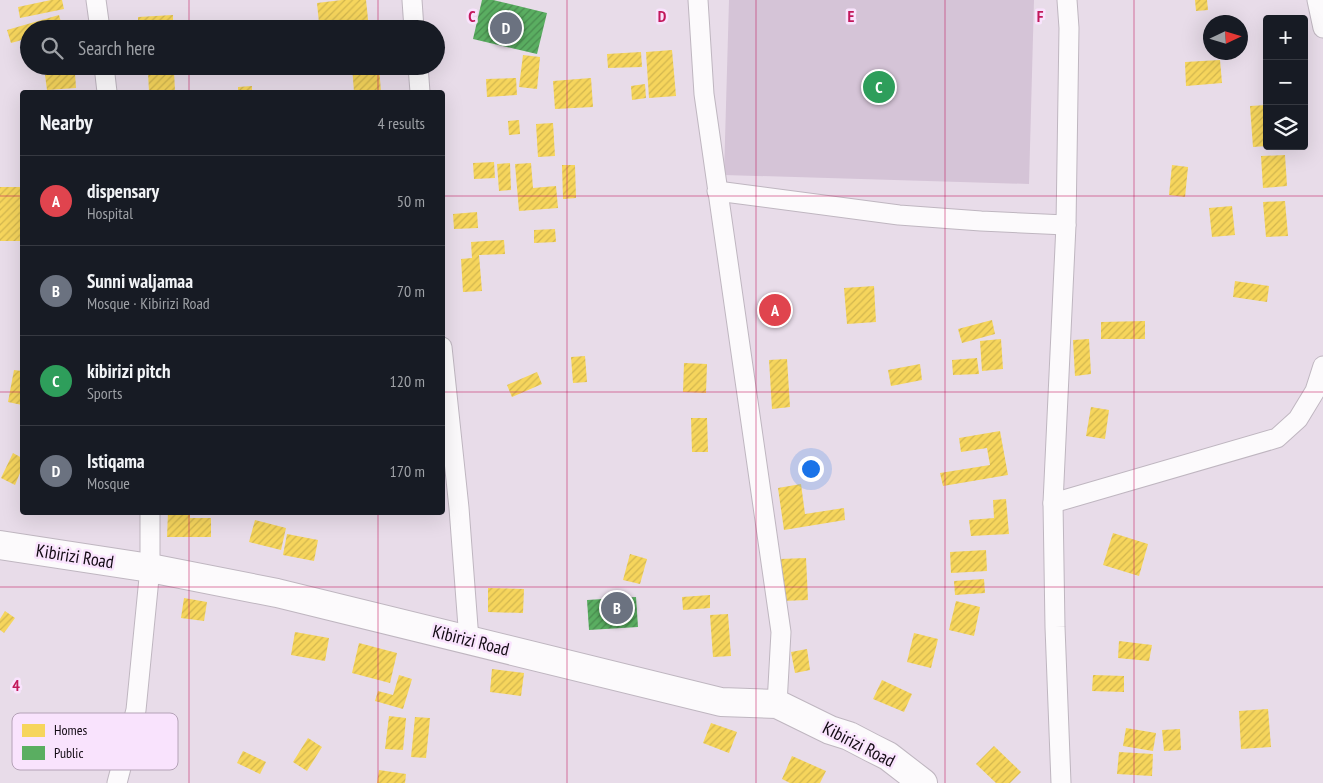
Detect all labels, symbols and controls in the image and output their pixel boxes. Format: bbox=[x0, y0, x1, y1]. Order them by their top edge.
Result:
text: C bbox=[468, 6, 476, 26]
text: D bbox=[658, 6, 667, 26]
text: E bbox=[848, 6, 855, 26]
text: F bbox=[1037, 6, 1044, 26]
pin: D bbox=[490, 9, 522, 47]
north arrow bbox=[1203, 15, 1248, 60]
map controls bbox=[1263, 15, 1308, 150]
button: + bbox=[1263, 15, 1308, 60]
search box bbox=[20, 20, 445, 75]
icon: search bbox=[38, 34, 66, 62]
text: Search here bbox=[78, 36, 155, 60]
button: − bbox=[1263, 60, 1308, 105]
pin: C bbox=[863, 68, 895, 106]
button: layers bbox=[1263, 105, 1308, 150]
text: Nearby bbox=[40, 109, 93, 136]
text: 4 results bbox=[378, 113, 425, 133]
text: dispensary bbox=[87, 179, 159, 203]
text: A bbox=[52, 191, 60, 211]
text: 50 m bbox=[397, 191, 425, 211]
text: Hospital bbox=[87, 203, 133, 223]
text: Sunni waljamaa bbox=[87, 269, 193, 293]
text: B bbox=[52, 281, 60, 301]
text: 70 m bbox=[397, 281, 425, 301]
pin: A bbox=[759, 291, 791, 329]
text: Mosque · Kibirizi Road bbox=[87, 293, 210, 313]
text: kibirizi pitch bbox=[87, 359, 171, 383]
text: C bbox=[52, 371, 60, 391]
text: 120 m bbox=[390, 371, 425, 391]
text: Sports bbox=[87, 383, 122, 403]
text: Istiqama bbox=[87, 449, 145, 473]
your location bbox=[798, 456, 824, 482]
text: D bbox=[52, 461, 60, 481]
text: 170 m bbox=[390, 461, 425, 481]
text: Mosque bbox=[87, 473, 130, 493]
street label: Kibirizi Road bbox=[35, 539, 115, 573]
pin: B bbox=[601, 589, 633, 627]
street label: Kibirizi Road bbox=[430, 619, 512, 661]
text: 4 bbox=[12, 675, 20, 695]
legend bbox=[12, 713, 178, 770]
street label: Kibirizi Road bbox=[819, 716, 899, 772]
text: Homes bbox=[54, 721, 87, 739]
text: Public bbox=[54, 744, 83, 762]

